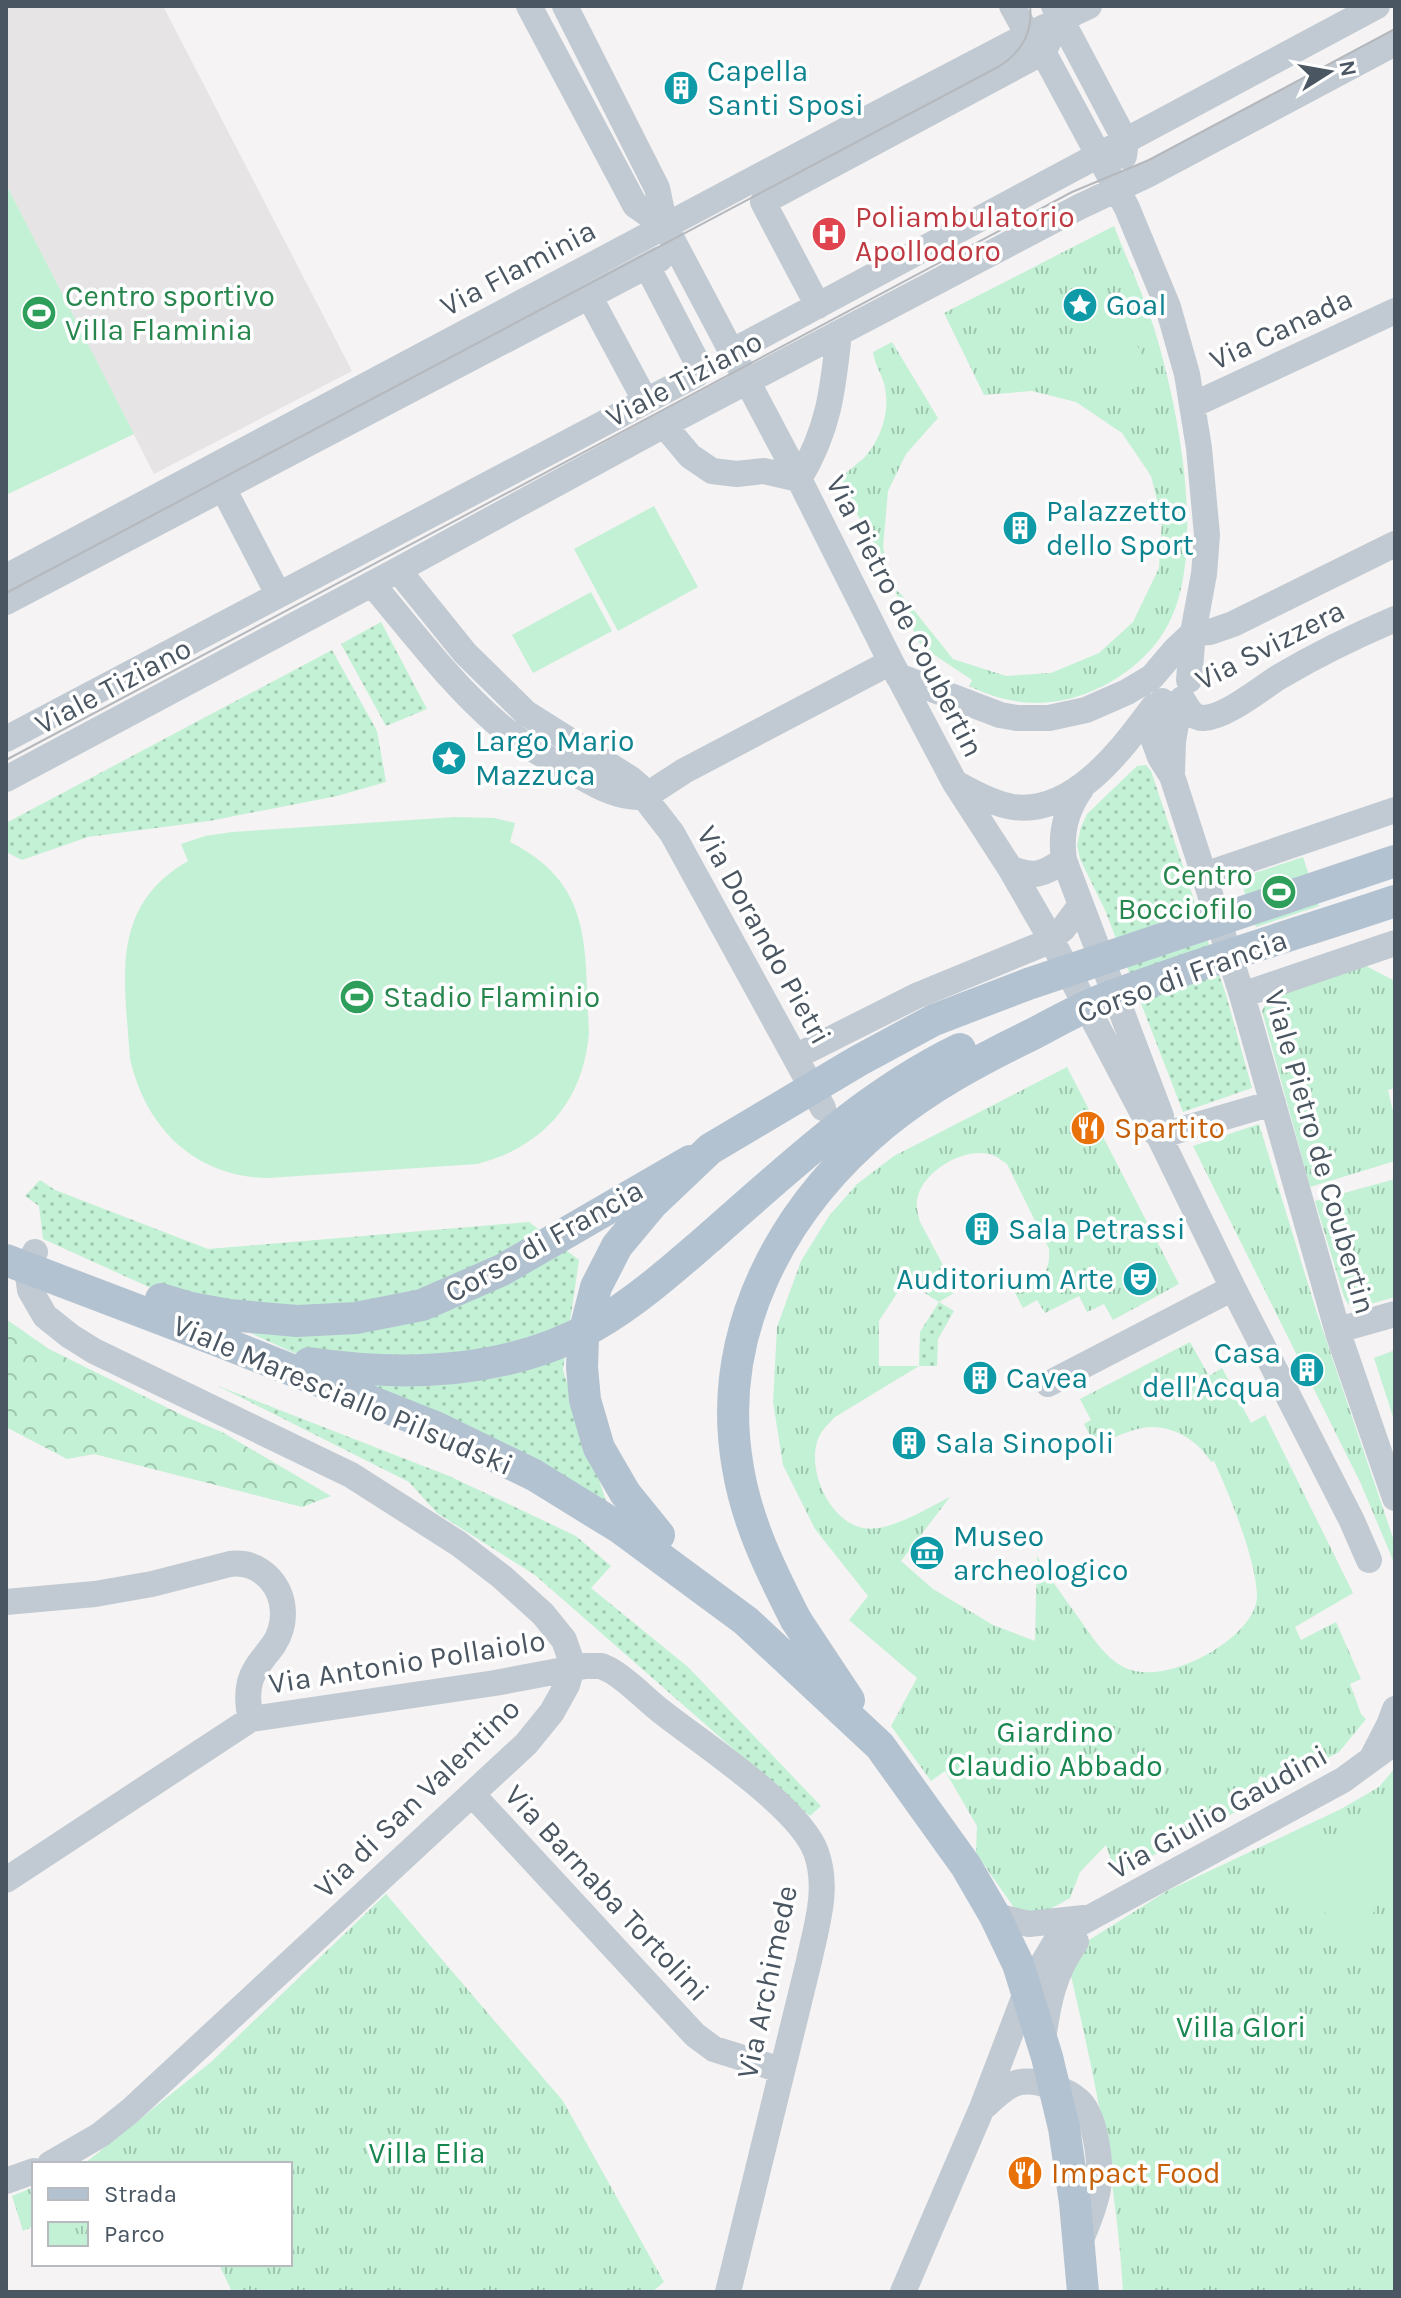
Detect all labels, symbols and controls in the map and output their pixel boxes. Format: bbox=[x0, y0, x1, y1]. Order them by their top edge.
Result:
north arrow bbox=[1289, 32, 1369, 112]
place label: Capella Santi Sposi bbox=[707, 53, 864, 123]
text: N bbox=[1333, 58, 1362, 79]
building icon: Capella Santi Sposi bbox=[662, 69, 700, 107]
place label: Poliambulatorio Apollodoro bbox=[855, 199, 1075, 269]
street label: Via Flaminia bbox=[434, 212, 602, 324]
hospital icon: Poliambulatorio Apollodoro bbox=[810, 215, 848, 253]
place label: Centro sportivo Villa Flaminia bbox=[65, 278, 275, 348]
street label: Via Canada bbox=[1204, 280, 1358, 378]
place icon: Goal bbox=[1061, 286, 1099, 324]
place label: Goal bbox=[1106, 287, 1167, 323]
sports icon: Centro sportivo Villa Flaminia bbox=[20, 294, 58, 332]
street label: Viale Tiziano bbox=[600, 323, 768, 435]
street label: Via Pietro de Coubertin bbox=[818, 469, 992, 763]
place label: Palazzetto dello Sport bbox=[1046, 493, 1194, 563]
building icon: Palazzetto dello Sport bbox=[1001, 509, 1039, 547]
street label: Via Svizzera bbox=[1189, 592, 1351, 698]
street label: Viale Tiziano bbox=[29, 630, 197, 742]
place label: Largo Mario Mazzuca bbox=[475, 723, 634, 793]
place icon: Largo Mario Mazzuca bbox=[430, 739, 468, 777]
street label: Via Dorando Pietri bbox=[689, 819, 839, 1051]
place label: Centro Bocciofilo bbox=[1118, 857, 1253, 927]
sports icon: Centro Bocciofilo bbox=[1260, 873, 1298, 911]
street label: Corso di Francia bbox=[1072, 921, 1292, 1031]
sports icon: Stadio Flaminio bbox=[338, 978, 376, 1016]
place label: Stadio Flaminio bbox=[383, 979, 600, 1015]
street label: Viale Pietro de Coubertin bbox=[1256, 986, 1384, 1318]
restaurant icon: Spartito bbox=[1069, 1109, 1107, 1147]
place label: Spartito bbox=[1114, 1110, 1225, 1146]
street label: Corso di Francia bbox=[439, 1172, 649, 1310]
building icon: Sala Petrassi bbox=[963, 1210, 1001, 1248]
place label: Sala Petrassi bbox=[1008, 1211, 1186, 1247]
theatre icon: Auditorium Arte bbox=[1121, 1260, 1159, 1298]
place label: Auditorium Arte bbox=[896, 1261, 1114, 1297]
street label: Viale Maresciallo Pilsudski bbox=[168, 1307, 518, 1483]
place label: Casa dell'Acqua bbox=[1142, 1335, 1281, 1405]
building icon: Casa dell'Acqua bbox=[1288, 1351, 1326, 1389]
building icon: Cavea bbox=[961, 1359, 999, 1397]
place label: Cavea bbox=[1006, 1360, 1088, 1396]
building icon: Sala Sinopoli bbox=[890, 1424, 928, 1462]
place label: Sala Sinopoli bbox=[935, 1425, 1115, 1461]
place label: Museo archeologico bbox=[953, 1518, 1128, 1588]
museum icon: Museo archeologico bbox=[908, 1534, 946, 1572]
street label: Via Antonio Pollaiolo bbox=[266, 1622, 548, 1702]
street label: Via di San Valentino bbox=[307, 1690, 527, 1906]
park label: Giardino Claudio Abbado bbox=[947, 1714, 1163, 1784]
street label: Via Giulio Gaudini bbox=[1102, 1737, 1334, 1887]
street label: Via Barnaba Tortolini bbox=[497, 1777, 717, 2009]
street label: Via Archimede bbox=[729, 1882, 805, 2082]
park label: Villa Glori bbox=[1176, 2009, 1306, 2045]
park label: Villa Elia bbox=[369, 2135, 485, 2171]
restaurant icon: Impact Food bbox=[1006, 2154, 1044, 2192]
place label: Impact Food bbox=[1051, 2155, 1221, 2191]
legend bbox=[32, 2162, 292, 2266]
text: Strada bbox=[104, 2180, 177, 2208]
text: Parco bbox=[104, 2220, 165, 2248]

